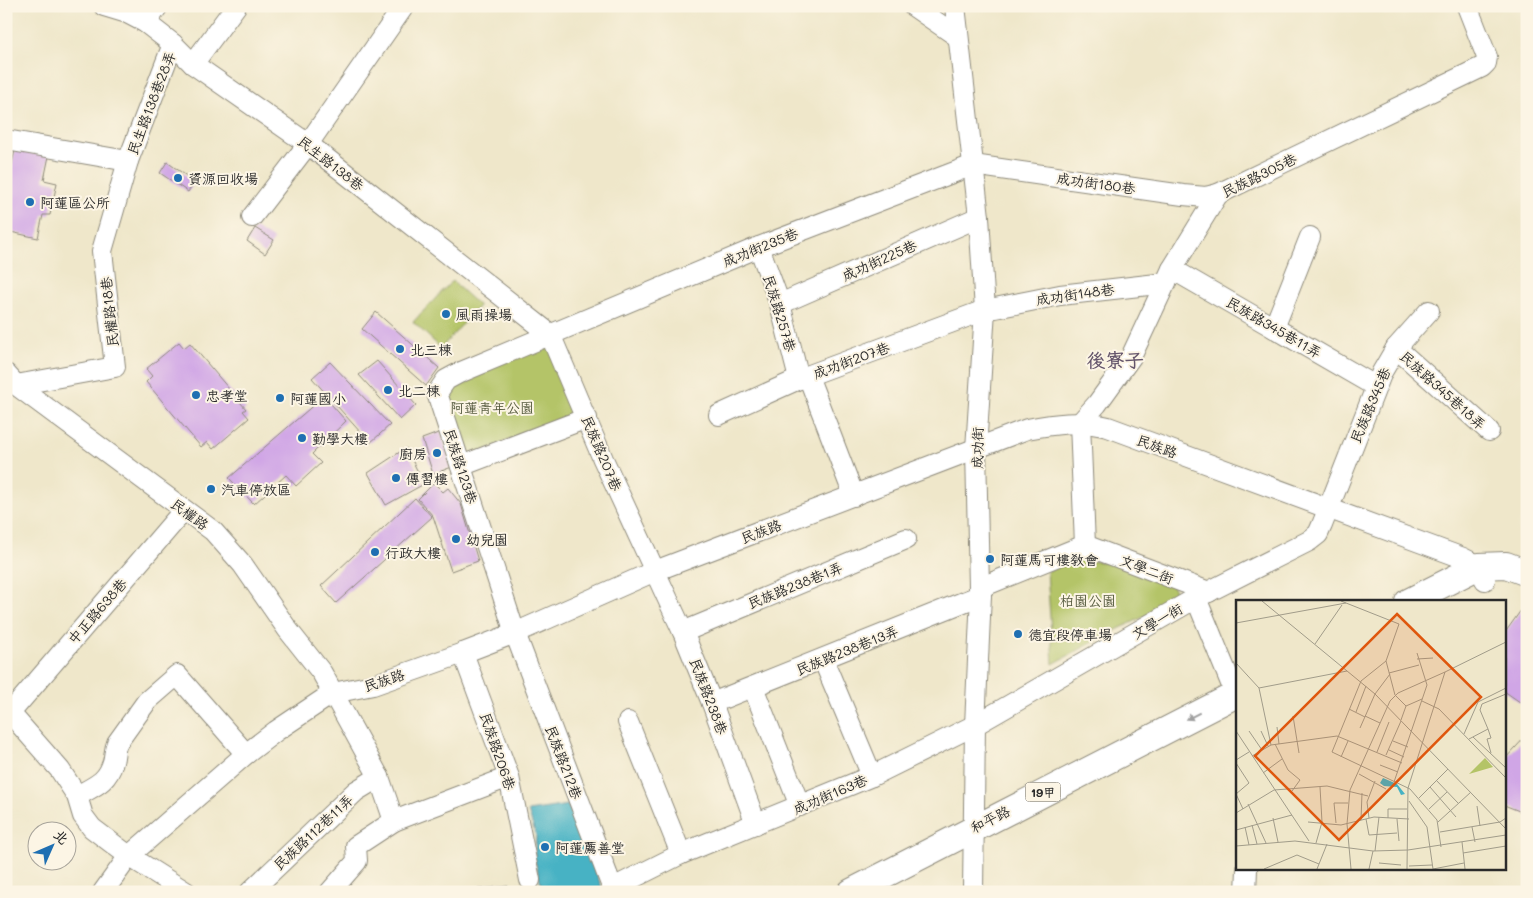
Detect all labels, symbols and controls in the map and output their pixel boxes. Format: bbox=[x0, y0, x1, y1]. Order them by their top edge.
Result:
street label: 民生路138巷28弄 bbox=[123, 49, 179, 157]
street label: 民生路138巷 bbox=[294, 131, 369, 195]
street label: 民族路305巷 bbox=[1218, 148, 1300, 201]
street label: 成功街180巷 bbox=[1055, 168, 1138, 198]
place label: 資源回收場 bbox=[188, 169, 258, 188]
marker: 資源回收場 bbox=[172, 172, 184, 184]
place label: 阿蓮區公所 bbox=[40, 193, 110, 212]
marker: 阿蓮區公所 bbox=[24, 196, 36, 208]
street label: 成功街235巷 bbox=[719, 223, 802, 271]
street label: 成功街225巷 bbox=[839, 235, 920, 285]
street label: 民族路257巷 bbox=[759, 272, 801, 355]
street label: 民權路18巷 bbox=[96, 275, 122, 348]
street label: 成功街148巷 bbox=[1035, 279, 1116, 309]
street label: 民族路345巷11弄 bbox=[1223, 292, 1325, 362]
place label: 風雨操場 bbox=[456, 305, 512, 324]
marker: 風雨操場 bbox=[440, 308, 452, 320]
street label: 成功街207巷 bbox=[810, 337, 893, 383]
place label: 北三棟 bbox=[410, 340, 453, 359]
marker: 北三棟 bbox=[394, 343, 406, 355]
street label: 民族路345巷18弄 bbox=[1396, 346, 1490, 434]
district label: 後寮子 bbox=[1086, 347, 1144, 372]
street label: 民族路345巷 bbox=[1346, 363, 1395, 446]
place label: 北二棟 bbox=[398, 381, 441, 400]
marker: 北二棟 bbox=[382, 384, 394, 396]
place label: 忠孝堂 bbox=[206, 386, 248, 405]
marker: 忠孝堂 bbox=[190, 389, 202, 401]
place label: 阿蓮國小 bbox=[290, 389, 346, 408]
marker: 阿蓮國小 bbox=[274, 392, 286, 404]
park label: 阿蓮青年公園 bbox=[450, 398, 534, 417]
street label: 民族路207巷 bbox=[578, 412, 627, 495]
street label: 民族路123巷 bbox=[440, 426, 482, 507]
street label: 成功街 bbox=[967, 427, 987, 469]
place label: 勤學大樓 bbox=[312, 429, 368, 448]
street label: 民族路 bbox=[1134, 430, 1180, 462]
marker: 勤學大樓 bbox=[296, 432, 308, 444]
place label: 廚房 bbox=[399, 444, 427, 463]
marker: 廚房 bbox=[431, 447, 443, 459]
place label: 傳習樓 bbox=[406, 469, 448, 488]
marker: 傳習樓 bbox=[390, 472, 402, 484]
place label: 汽車停放區 bbox=[221, 480, 291, 499]
marker: 汽車停放區 bbox=[205, 483, 217, 495]
street label: 民權路 bbox=[167, 494, 213, 534]
street label: 民族路 bbox=[738, 515, 784, 547]
place label: 幼兒園 bbox=[466, 530, 508, 549]
marker: 幼兒園 bbox=[450, 533, 462, 545]
place label: 行政大樓 bbox=[385, 543, 441, 562]
marker: 行政大樓 bbox=[369, 546, 381, 558]
place label: 阿蓮馬可樓教會 bbox=[1000, 550, 1099, 569]
street label: 文學二街 bbox=[1117, 550, 1177, 588]
marker: 阿蓮馬可樓教會 bbox=[984, 553, 996, 565]
street label: 民族路238巷1弄 bbox=[745, 557, 845, 613]
street label: 中正路638巷 bbox=[63, 573, 131, 648]
park label: 柏園公園 bbox=[1060, 591, 1116, 610]
street label: 文學一街 bbox=[1128, 599, 1186, 643]
inset map bbox=[1236, 600, 1506, 870]
street label: 民族路238巷13弄 bbox=[793, 621, 901, 679]
place label: 德宜段停車場 bbox=[1028, 625, 1112, 644]
marker: 德宜段停車場 bbox=[1012, 628, 1024, 640]
street label: 民族路238巷 bbox=[686, 655, 733, 738]
street label: 民族路 bbox=[361, 664, 407, 696]
street label: 民族路206巷 bbox=[476, 710, 520, 793]
one-way arrow bbox=[1186, 712, 1200, 720]
street label: 民族路212巷 bbox=[541, 722, 587, 803]
street label: 成功街163巷 bbox=[790, 769, 871, 818]
road number: 19甲 bbox=[1026, 782, 1060, 802]
street label: 民族路112巷11弄 bbox=[269, 790, 357, 874]
street label: 和平路 bbox=[967, 801, 1013, 837]
north arrow bbox=[28, 820, 78, 870]
text: 北 bbox=[50, 825, 73, 848]
place label: 阿蓮薦善堂 bbox=[555, 838, 625, 857]
marker: 阿蓮薦善堂 bbox=[539, 841, 551, 853]

